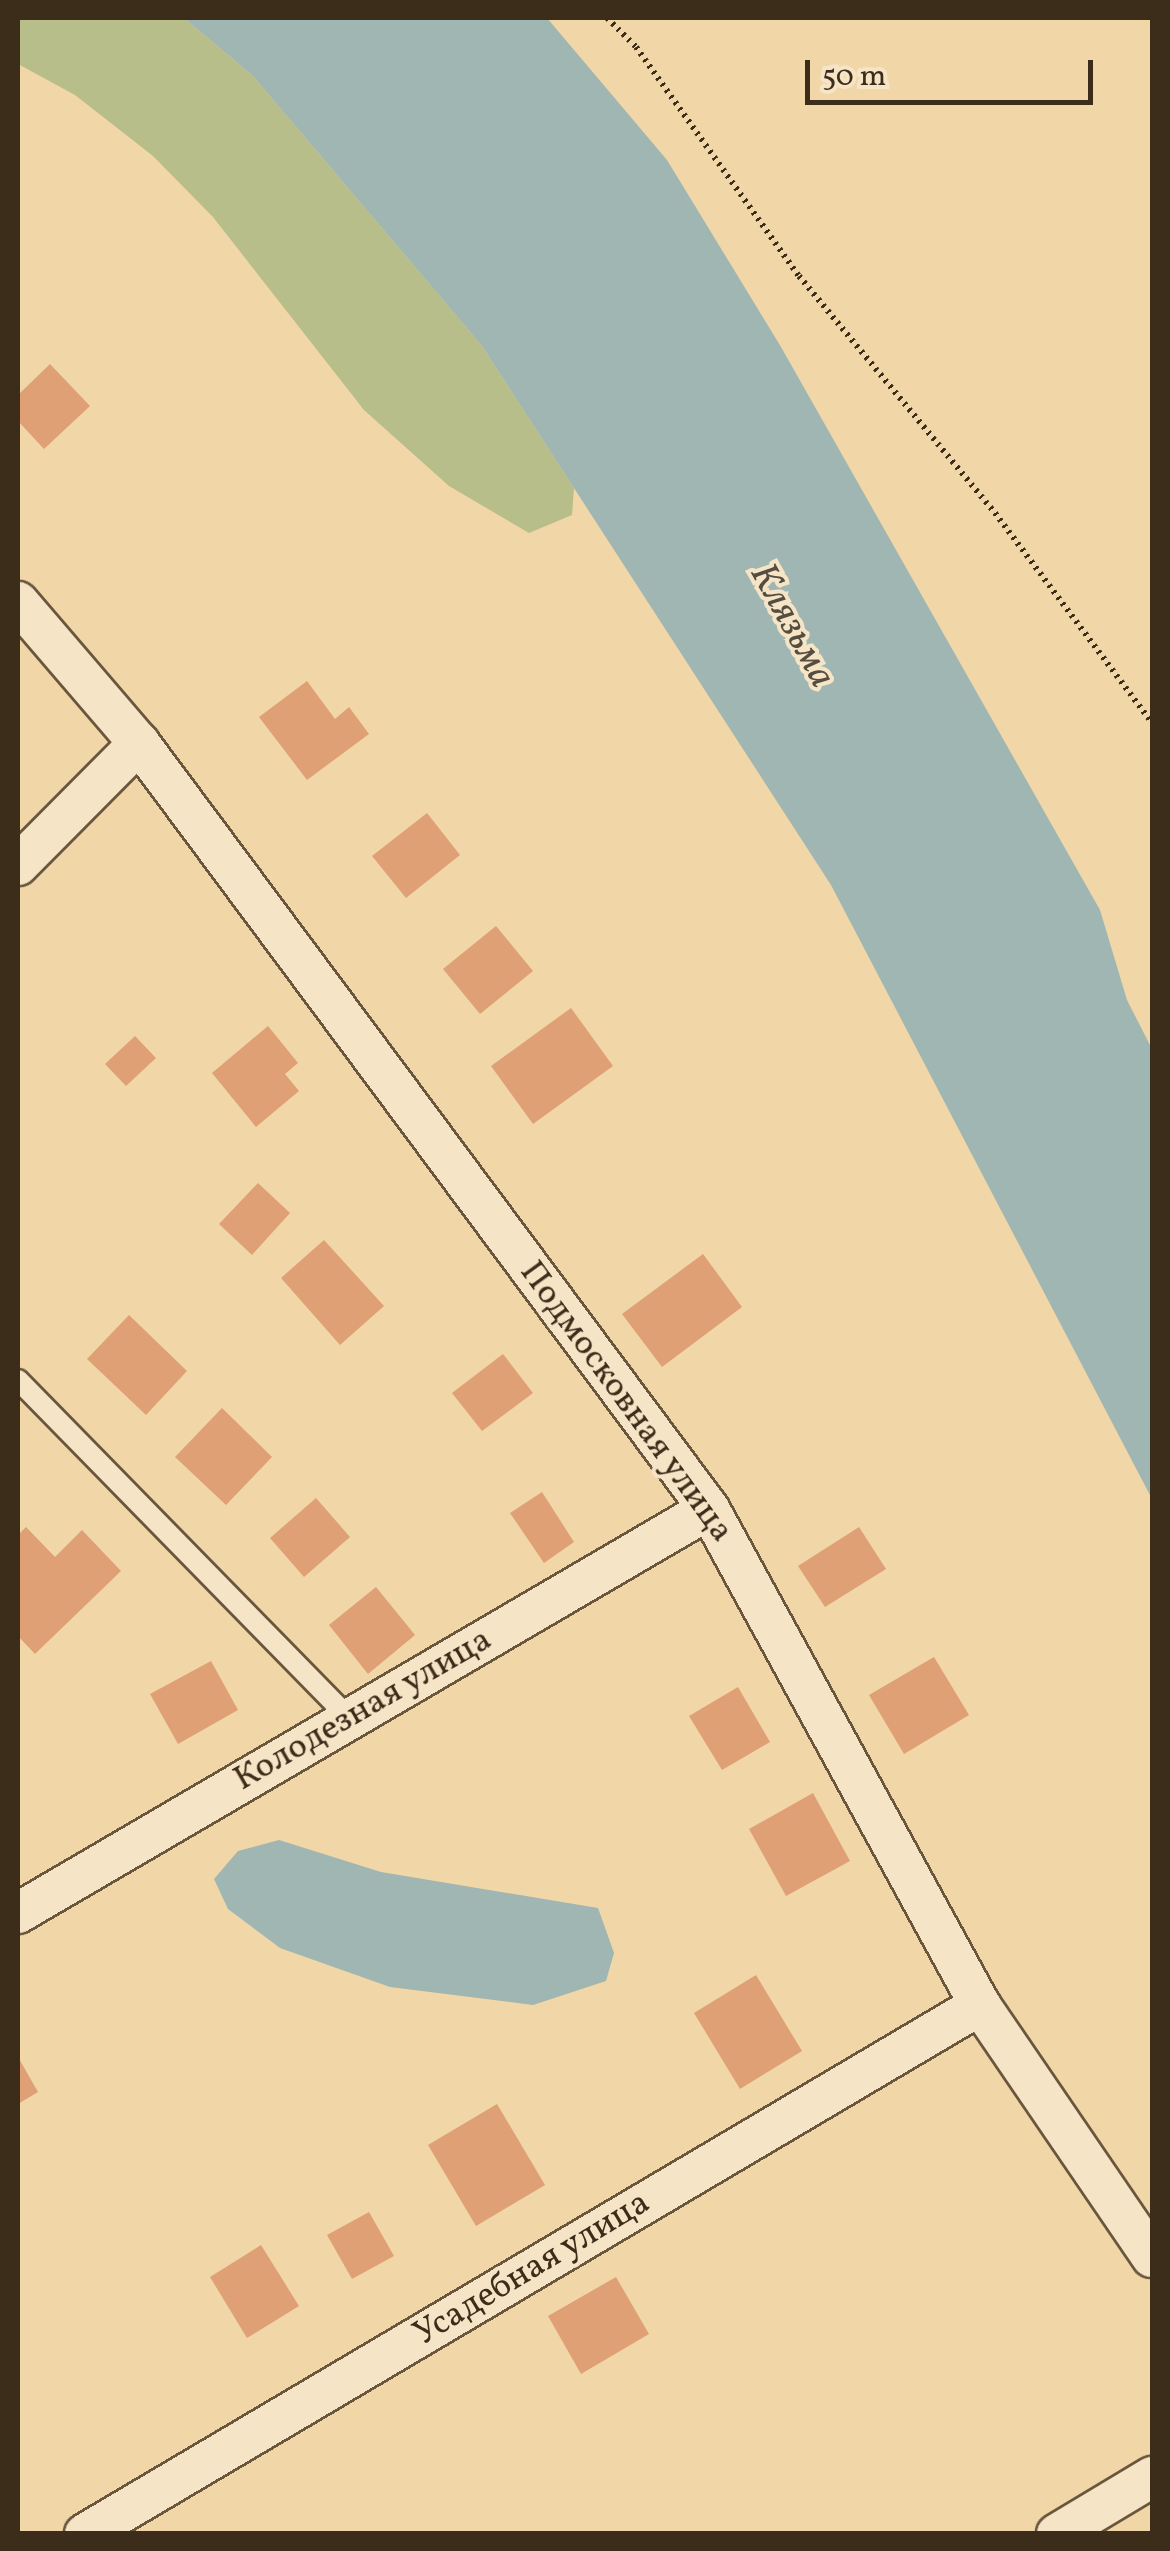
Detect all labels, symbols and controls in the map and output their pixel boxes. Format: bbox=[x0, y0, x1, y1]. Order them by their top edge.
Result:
scale bar bbox=[810, 40, 1098, 102]
text: 50 m bbox=[822, 56, 886, 98]
water label: Клязьма bbox=[738, 556, 844, 696]
street label: Подмосковная улица bbox=[510, 1253, 742, 1551]
street label: Колодезная улица bbox=[226, 1619, 500, 1801]
street label: Усадебная улица bbox=[406, 2182, 658, 2356]

